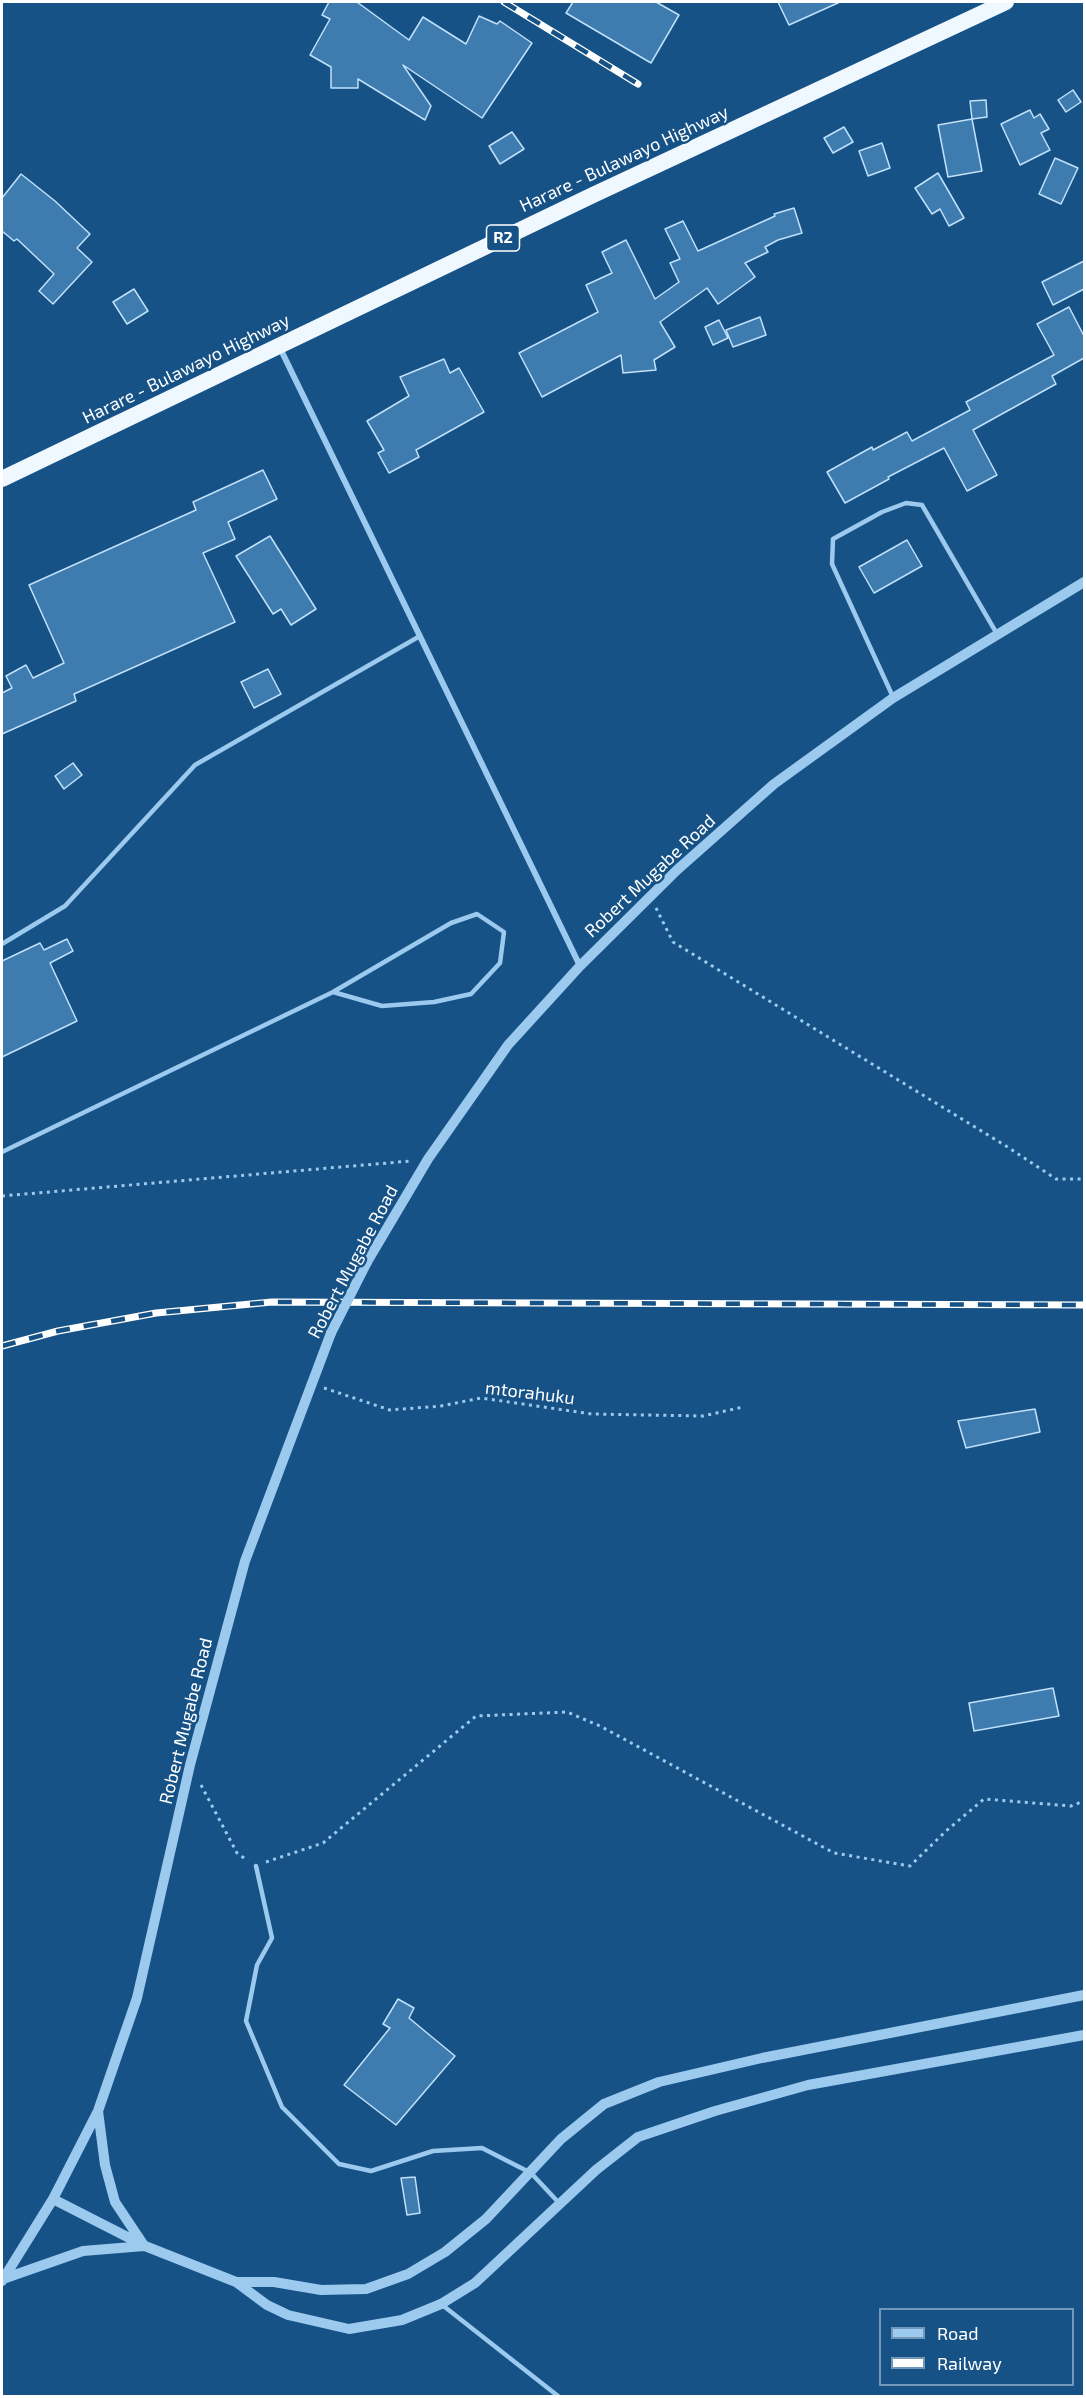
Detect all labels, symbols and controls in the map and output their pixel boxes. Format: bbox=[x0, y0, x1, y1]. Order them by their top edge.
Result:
street label: Harare - Bulawayo Highway bbox=[516, 101, 732, 217]
road number: R2 bbox=[486, 225, 520, 251]
street label: Harare - Bulawayo Highway bbox=[79, 309, 293, 429]
street label: Robert Mugabe Road bbox=[580, 810, 720, 942]
street label: Robert Mugabe Road bbox=[303, 1182, 403, 1342]
street label: mtorahuku bbox=[484, 1377, 576, 1409]
street label: Robert Mugabe Road bbox=[155, 1636, 217, 1806]
legend bbox=[879, 2308, 1074, 2386]
text: Road bbox=[937, 2322, 978, 2344]
text: Railway bbox=[937, 2352, 1002, 2374]

